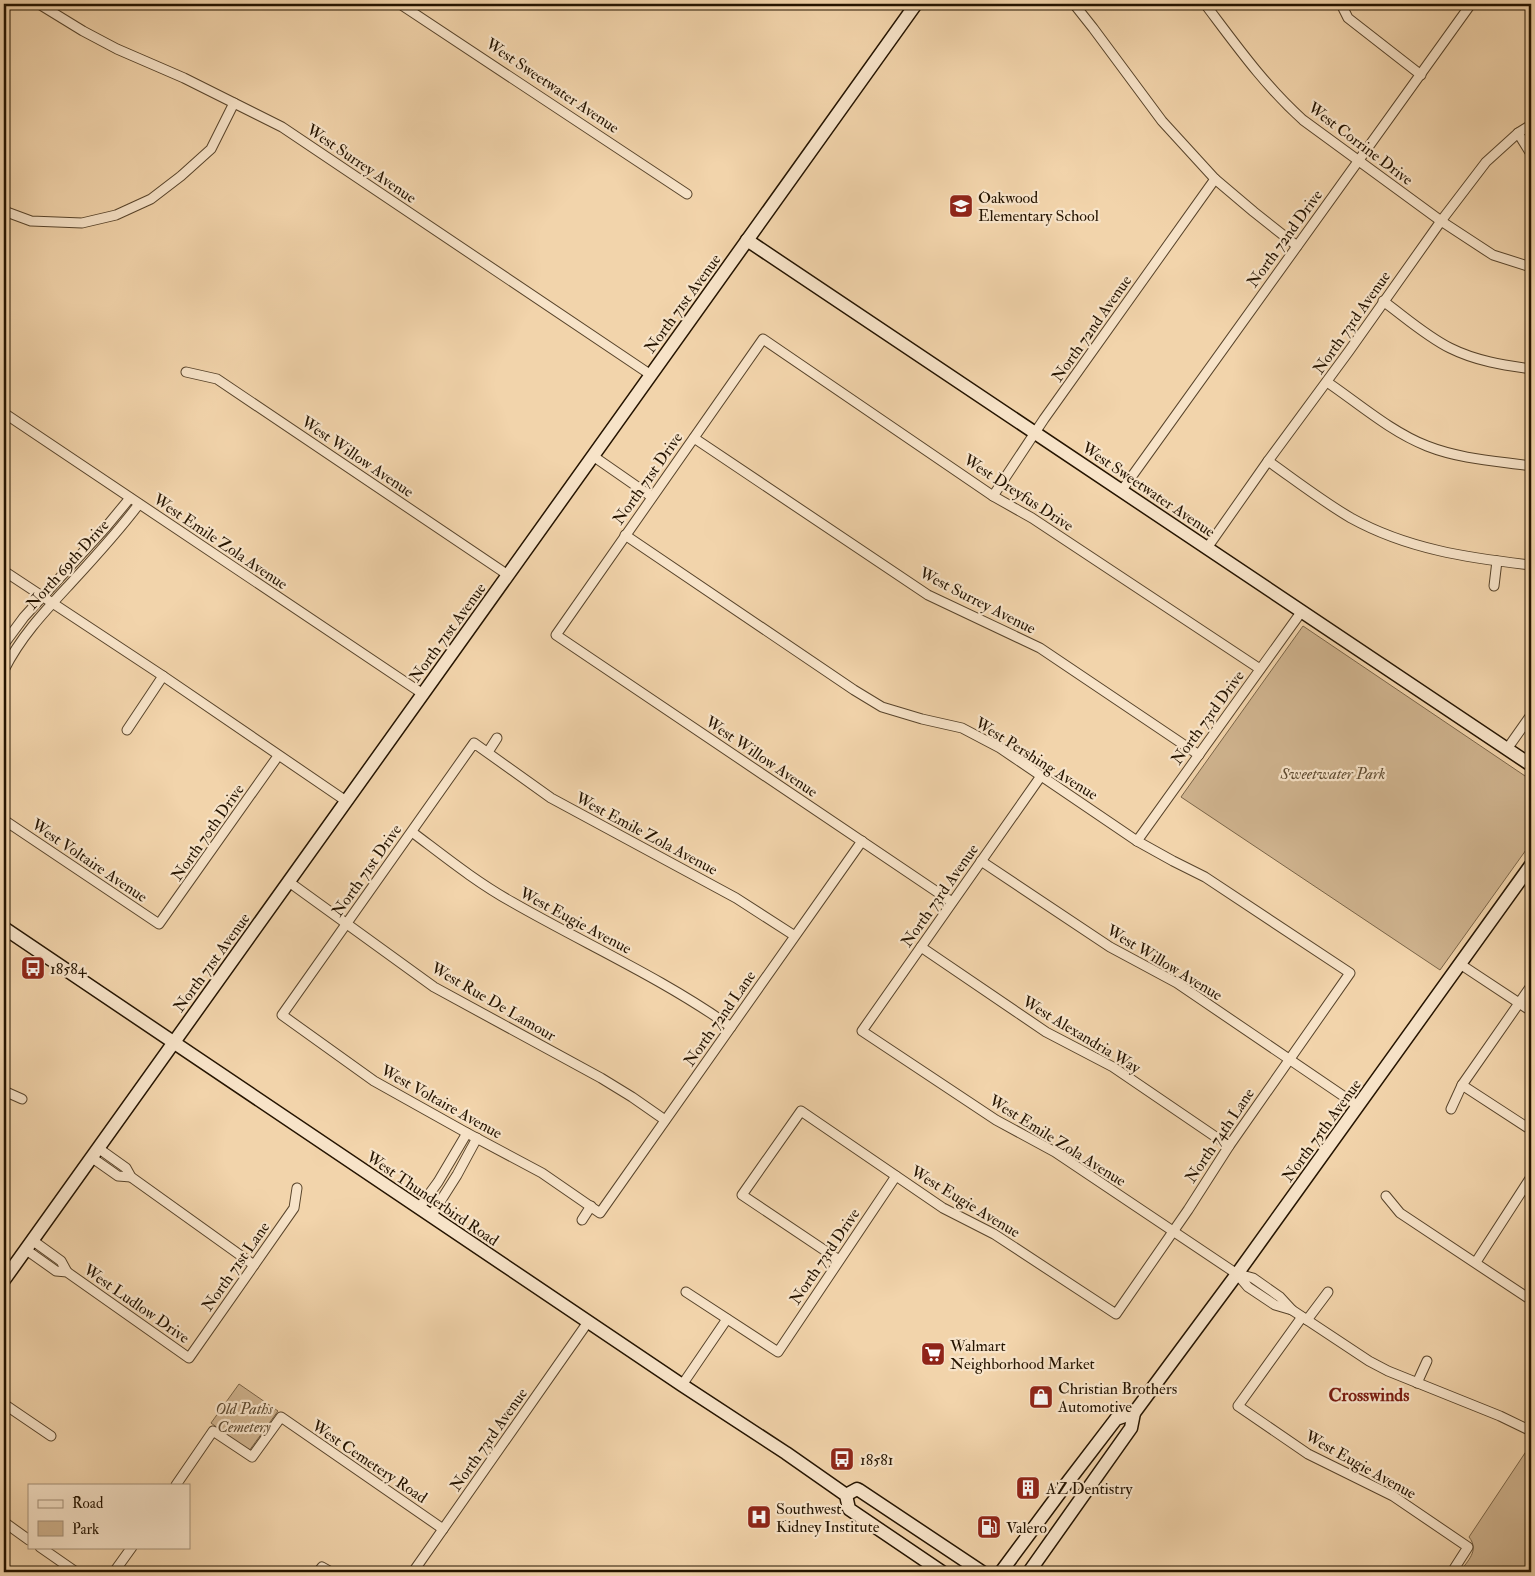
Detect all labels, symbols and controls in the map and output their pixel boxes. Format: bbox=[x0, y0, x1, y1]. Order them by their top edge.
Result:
street label: West Sweetwater Avenue bbox=[481, 33, 623, 138]
street label: West Corrine Drive bbox=[1303, 97, 1417, 190]
street label: West Surrey Avenue bbox=[302, 119, 420, 208]
street label: North 72nd Drive bbox=[1243, 185, 1327, 291]
place label: Oakwood Elementary School bbox=[978, 188, 1099, 226]
school or university icon: Oakwood Elementary School bbox=[948, 193, 974, 219]
street label: North 71st Avenue bbox=[640, 250, 726, 357]
street label: North 73rd Avenue bbox=[1309, 267, 1395, 378]
street label: North 72nd Avenue bbox=[1048, 271, 1136, 386]
street label: West Willow Avenue bbox=[297, 411, 418, 502]
street label: North 71st Drive bbox=[609, 428, 687, 529]
street label: West Sweetwater Avenue bbox=[1077, 437, 1219, 542]
street label: West Dreyfus Drive bbox=[959, 449, 1077, 536]
street label: West Emile Zola Avenue bbox=[149, 489, 292, 594]
street label: North 69th Drive bbox=[22, 515, 114, 614]
street label: West Surrey Avenue bbox=[915, 562, 1039, 639]
street label: North 71st Avenue bbox=[405, 579, 491, 686]
street label: North 73rd Drive bbox=[1167, 666, 1249, 769]
street label: West Willow Avenue bbox=[701, 711, 822, 802]
street label: West Pershing Avenue bbox=[971, 712, 1102, 805]
park label: Sweetwater Park bbox=[1280, 764, 1386, 784]
street label: North 70th Drive bbox=[167, 780, 249, 885]
street label: West Emile Zola Avenue bbox=[571, 788, 721, 880]
street label: West Voltaire Avenue bbox=[27, 814, 151, 907]
street label: North 71st Drive bbox=[328, 820, 406, 921]
street label: North 73rd Avenue bbox=[897, 840, 983, 951]
street label: West Eugie Avenue bbox=[515, 883, 635, 959]
street label: North 71st Avenue bbox=[169, 909, 255, 1016]
street label: West Willow Avenue bbox=[1102, 920, 1226, 1005]
bus stop icon: 18584 bbox=[20, 955, 46, 981]
street label: West Rue De Lamour bbox=[427, 958, 559, 1046]
place label: 18584 bbox=[50, 959, 88, 979]
street label: North 72nd Lane bbox=[679, 966, 760, 1070]
street label: West Alexandria Way bbox=[1018, 991, 1145, 1079]
street label: West Voltaire Avenue bbox=[377, 1060, 506, 1144]
street label: North 75th Avenue bbox=[1278, 1075, 1366, 1186]
street label: North 74th Lane bbox=[1181, 1084, 1259, 1187]
street label: West Emile Zola Avenue bbox=[984, 1090, 1130, 1191]
street label: West Thunderbird Road bbox=[362, 1147, 503, 1251]
street label: West Eugie Avenue bbox=[906, 1161, 1024, 1242]
street label: North 73rd Drive bbox=[785, 1204, 865, 1308]
street label: North 71st Lane bbox=[198, 1218, 274, 1315]
street label: West Ludlow Drive bbox=[79, 1259, 194, 1348]
place label: Walmart Neighborhood Market bbox=[949, 1336, 1095, 1374]
supermarket icon: Walmart Neighborhood Market bbox=[920, 1341, 946, 1367]
place label: Christian Brothers Automotive bbox=[1057, 1379, 1177, 1417]
street label: North 73rd Avenue bbox=[446, 1384, 532, 1495]
shop icon: Christian Brothers Automotive bbox=[1028, 1384, 1054, 1410]
district label: Crosswinds bbox=[1329, 1384, 1409, 1407]
park label: Old Paths Cemetery bbox=[215, 1399, 273, 1437]
street label: West Cemetery Road bbox=[307, 1415, 431, 1508]
street label: West Eugie Avenue bbox=[1301, 1426, 1420, 1504]
bus stop icon: 18581 bbox=[829, 1446, 855, 1472]
place label: 18581 bbox=[860, 1450, 893, 1470]
building icon: AZ Dentistry bbox=[1015, 1475, 1041, 1501]
place label: AZ Dentistry bbox=[1045, 1479, 1133, 1499]
legend bbox=[28, 1484, 190, 1548]
text: Road bbox=[72, 1494, 104, 1513]
place label: Southwest Kidney Institute bbox=[776, 1499, 880, 1537]
hospital icon: Southwest Kidney Institute bbox=[746, 1504, 772, 1530]
fuel station icon: Valero bbox=[976, 1514, 1002, 1540]
place label: Valero bbox=[1006, 1518, 1047, 1538]
text: Park bbox=[72, 1520, 99, 1539]

